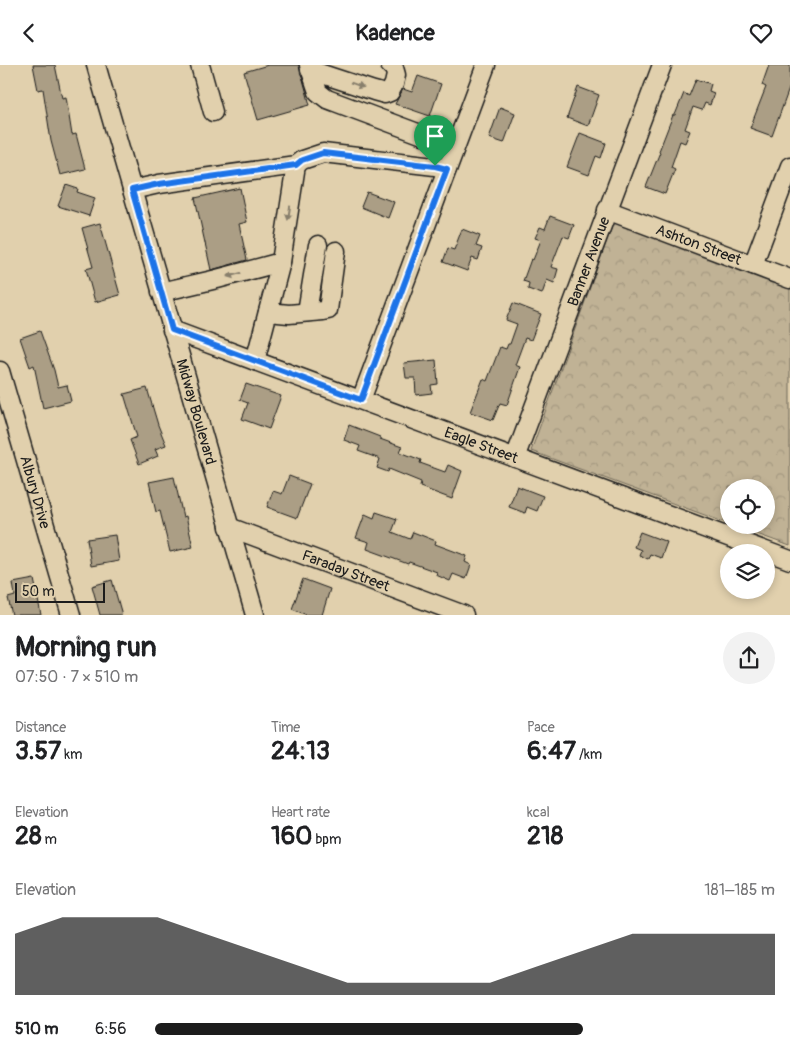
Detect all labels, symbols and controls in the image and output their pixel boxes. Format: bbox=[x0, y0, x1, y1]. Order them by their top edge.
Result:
icon: back bbox=[15, 19, 43, 47]
text: Kadence bbox=[355, 19, 435, 47]
icon: heart bbox=[747, 19, 775, 47]
one-way arrow bbox=[349, 82, 364, 89]
pin bbox=[414, 115, 456, 166]
icon: arrive bbox=[421, 122, 449, 150]
one-way arrow bbox=[284, 206, 292, 222]
street label: Banner Avenue bbox=[563, 213, 614, 309]
street label: Ashton Street bbox=[653, 220, 745, 270]
one-way arrow bbox=[226, 271, 241, 279]
street label: Midway Boulevard bbox=[172, 357, 221, 467]
street label: Eagle Street bbox=[442, 423, 522, 468]
street label: Albury Drive bbox=[16, 453, 55, 531]
map controls bbox=[720, 479, 775, 599]
button: locate bbox=[720, 479, 775, 534]
button: layers bbox=[720, 544, 775, 599]
street label: Faraday Street bbox=[300, 546, 393, 596]
scale bar bbox=[15, 579, 105, 603]
text: 50 m bbox=[22, 583, 55, 600]
text: Morning run bbox=[15, 630, 157, 665]
button: share bbox=[723, 632, 775, 684]
text: 07:50 · 7 × 510 m bbox=[15, 667, 138, 687]
text: Distance bbox=[15, 719, 66, 736]
text: Time bbox=[271, 719, 300, 736]
text: Pace bbox=[527, 719, 555, 736]
text: 3.57 bbox=[15, 736, 61, 767]
text: 24:13 bbox=[271, 736, 330, 767]
text: 6:47 bbox=[527, 736, 576, 767]
text: km bbox=[61, 746, 83, 763]
text: /km bbox=[576, 746, 602, 763]
text: Elevation bbox=[15, 804, 68, 821]
text: Heart rate bbox=[271, 804, 330, 821]
text: kcal bbox=[527, 804, 550, 821]
text: 28 bbox=[15, 821, 42, 852]
text: 160 bbox=[271, 821, 312, 852]
text: 218 bbox=[527, 821, 563, 852]
text: m bbox=[42, 831, 57, 848]
text: bpm bbox=[312, 831, 341, 848]
text: Elevation bbox=[15, 880, 76, 900]
text: 181–185 m bbox=[704, 880, 775, 900]
text: 510 m bbox=[15, 1019, 59, 1039]
text: 6:56 bbox=[95, 1019, 127, 1039]

